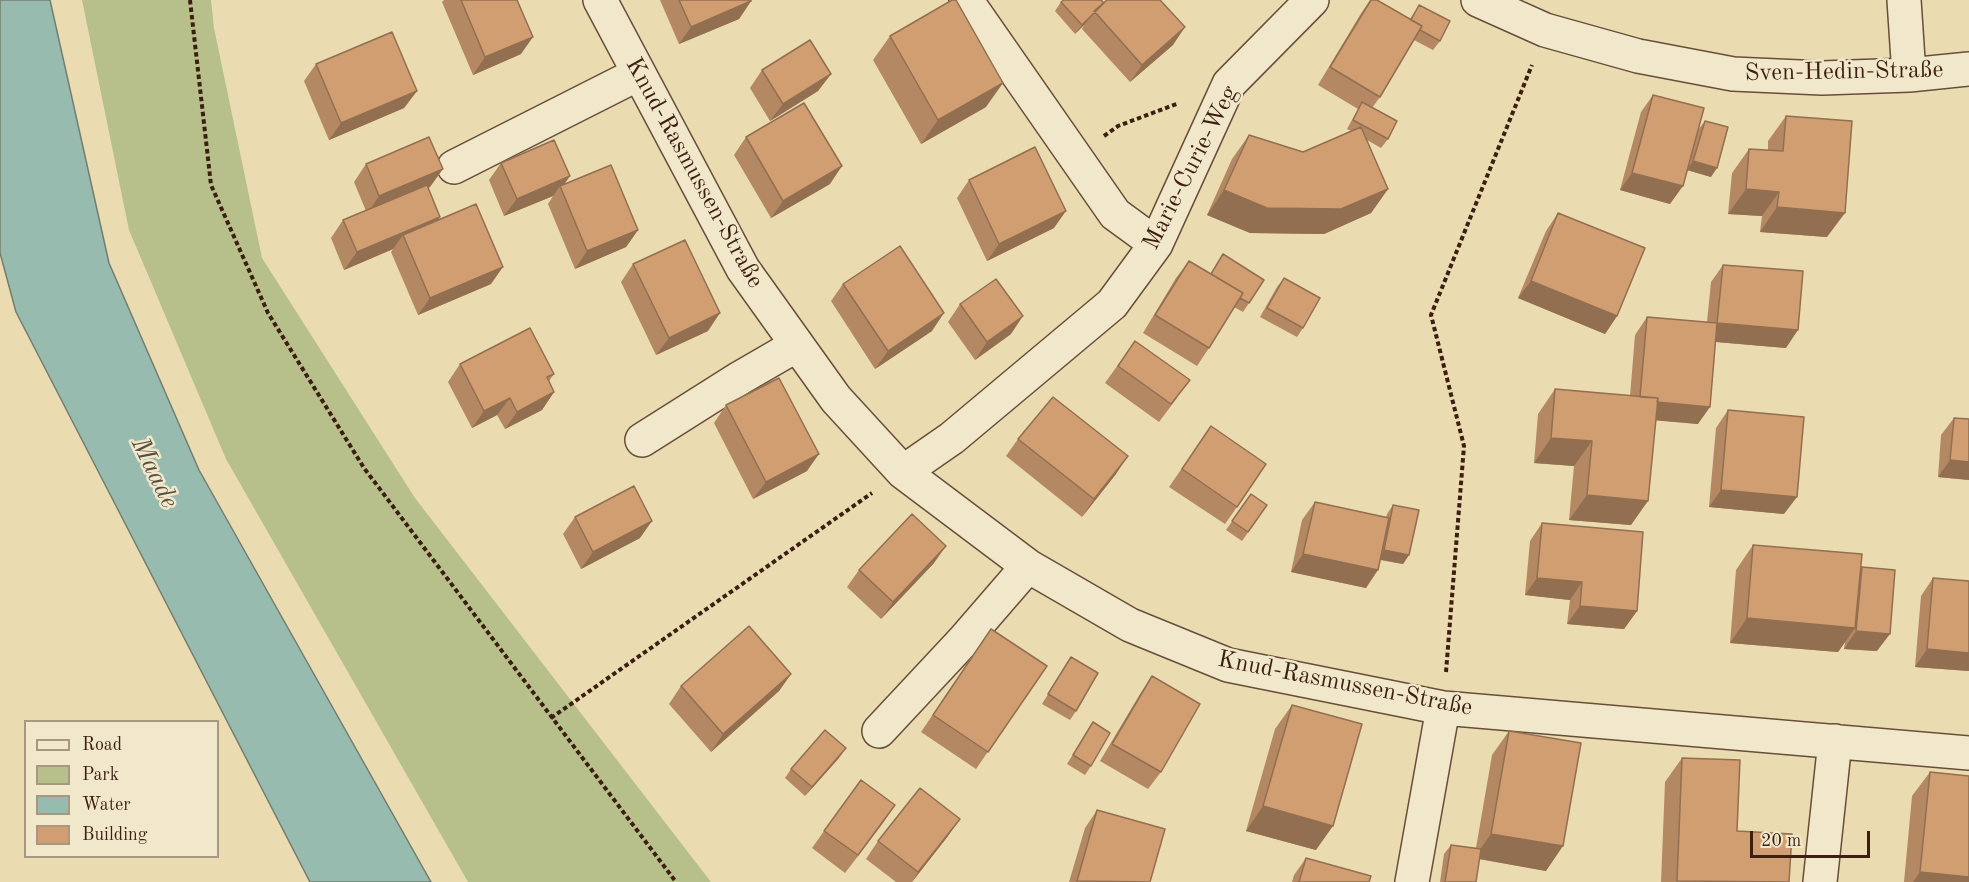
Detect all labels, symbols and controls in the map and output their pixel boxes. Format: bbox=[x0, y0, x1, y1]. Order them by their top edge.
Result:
street label: Knud-Rasmussen-Straße bbox=[619, 53, 769, 293]
street label: Sven-Hedin-Straße bbox=[1744, 56, 1944, 88]
street label: Marie-Curie-Weg bbox=[1137, 81, 1245, 255]
water label: Maade bbox=[123, 432, 185, 514]
street label: Knud-Rasmussen-Straße bbox=[1215, 645, 1475, 723]
legend bbox=[24, 720, 219, 858]
text: Road bbox=[82, 736, 122, 754]
text: Park bbox=[82, 766, 119, 784]
text: Water bbox=[82, 796, 131, 814]
scale bar bbox=[1753, 819, 1873, 857]
text: Building bbox=[82, 826, 147, 844]
text: 20 m bbox=[1761, 832, 1801, 850]

